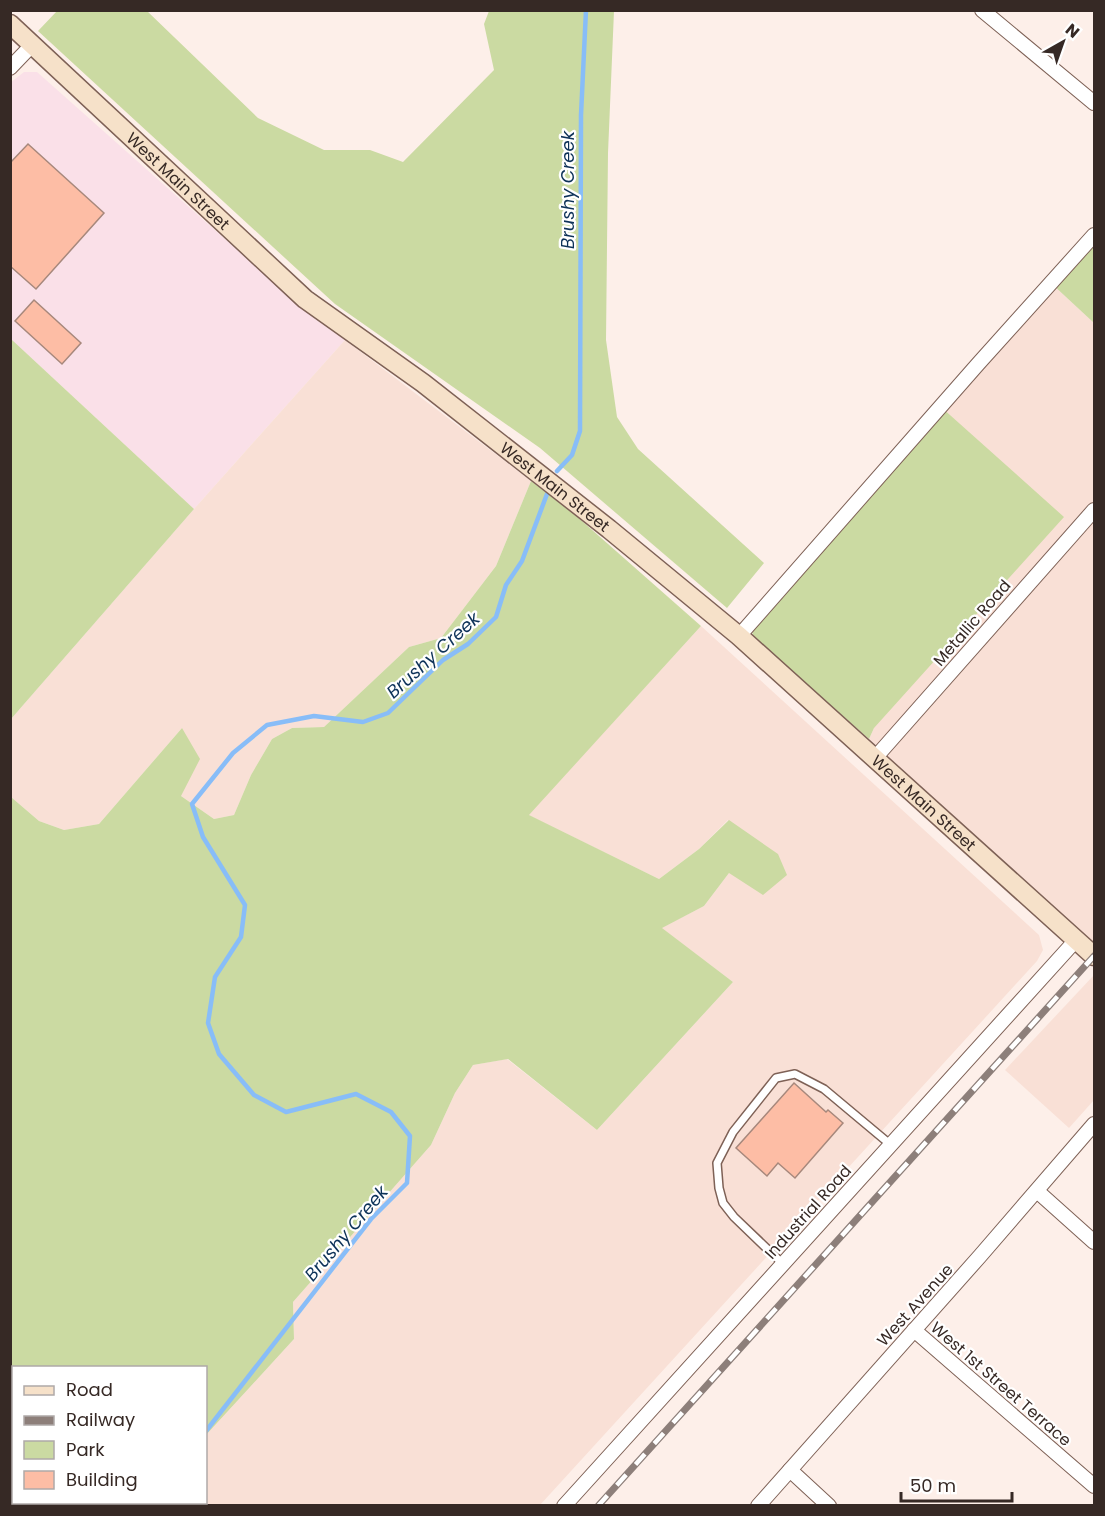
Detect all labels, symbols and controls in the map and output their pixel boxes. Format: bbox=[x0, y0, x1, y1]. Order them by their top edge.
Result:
north arrow bbox=[1033, 12, 1093, 72]
text: N bbox=[1060, 18, 1084, 44]
street label: West Main Street bbox=[121, 127, 235, 235]
water label: Brushy Creek bbox=[555, 130, 580, 249]
street label: West Main Street bbox=[495, 436, 615, 537]
street label: Metallic Road bbox=[928, 575, 1016, 671]
water label: Brushy Creek bbox=[381, 606, 486, 704]
street label: West Main Street bbox=[867, 749, 982, 856]
street label: Industrial Road bbox=[759, 1160, 857, 1264]
water label: Brushy Creek bbox=[299, 1179, 394, 1286]
street label: West Avenue bbox=[872, 1259, 958, 1351]
street label: West 1st Street Terrace bbox=[926, 1316, 1076, 1452]
legend bbox=[12, 1366, 207, 1504]
text: Road bbox=[66, 1377, 113, 1402]
text: Railway bbox=[66, 1407, 135, 1432]
text: Park bbox=[66, 1437, 105, 1462]
scale bar bbox=[901, 1465, 1012, 1503]
text: Building bbox=[66, 1467, 138, 1492]
text: 50 m bbox=[910, 1473, 956, 1498]

